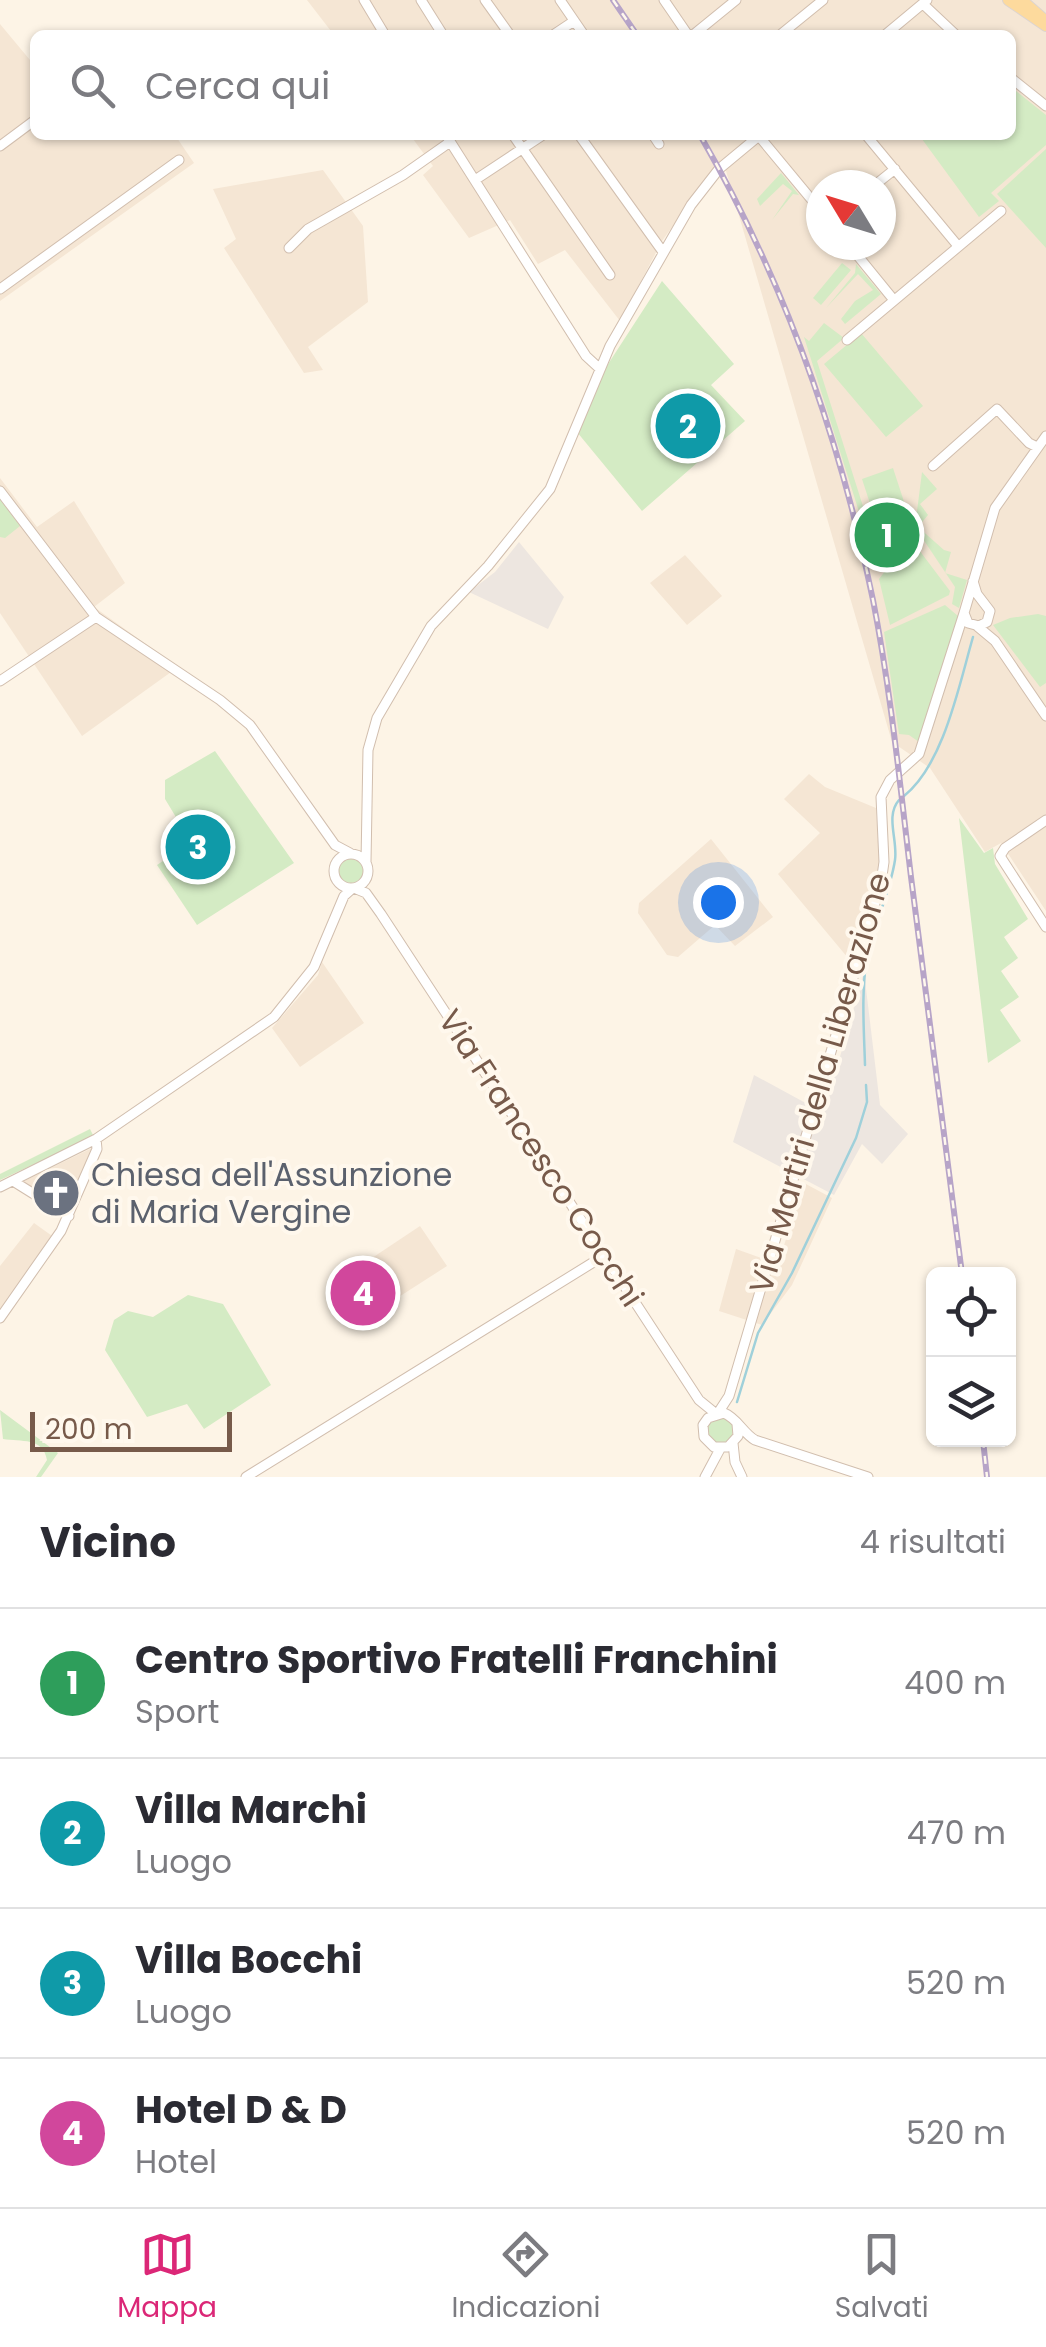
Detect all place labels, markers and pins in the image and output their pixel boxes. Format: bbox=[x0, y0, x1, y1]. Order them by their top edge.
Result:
pin: 2 bbox=[656, 388, 720, 464]
pin: 1 bbox=[854, 498, 920, 572]
pin: 3 bbox=[166, 810, 230, 884]
place label: Chiesa dell'Assunzione di Maria Vergine bbox=[91, 1152, 452, 1234]
church icon: Chiesa dell'Assunzione di Maria Vergine bbox=[30, 1167, 82, 1219]
pin: 4 bbox=[330, 1256, 396, 1330]

